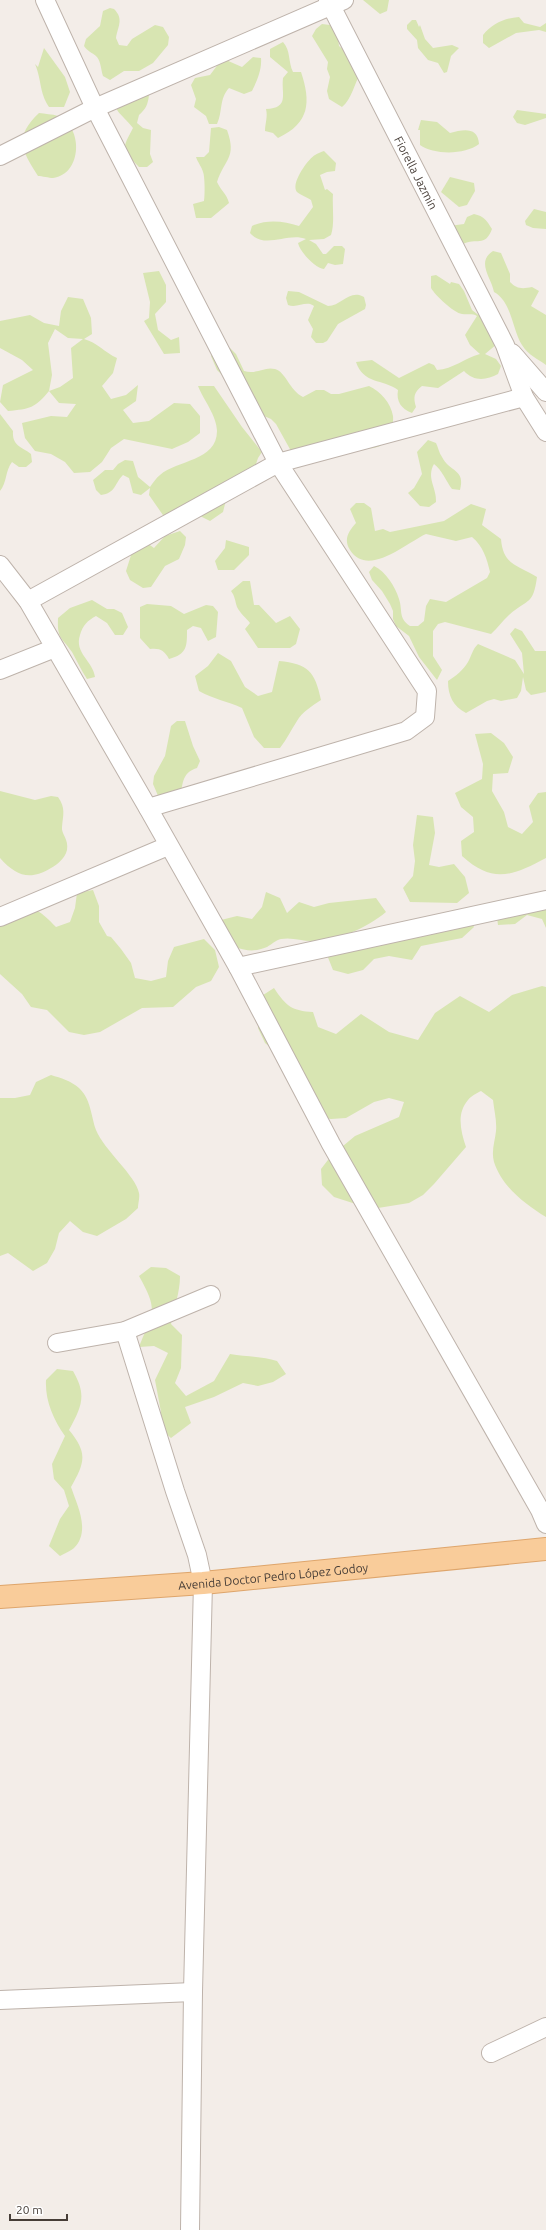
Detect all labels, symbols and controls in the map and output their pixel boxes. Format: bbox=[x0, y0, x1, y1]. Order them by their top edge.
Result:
street label: Fiorella Jazmin bbox=[392, 134, 441, 211]
street label: Avenida Doctor Pedro López Godoy bbox=[178, 1560, 369, 1591]
scale bar bbox=[10, 2196, 67, 2222]
text: 20 m bbox=[16, 2203, 43, 2216]

